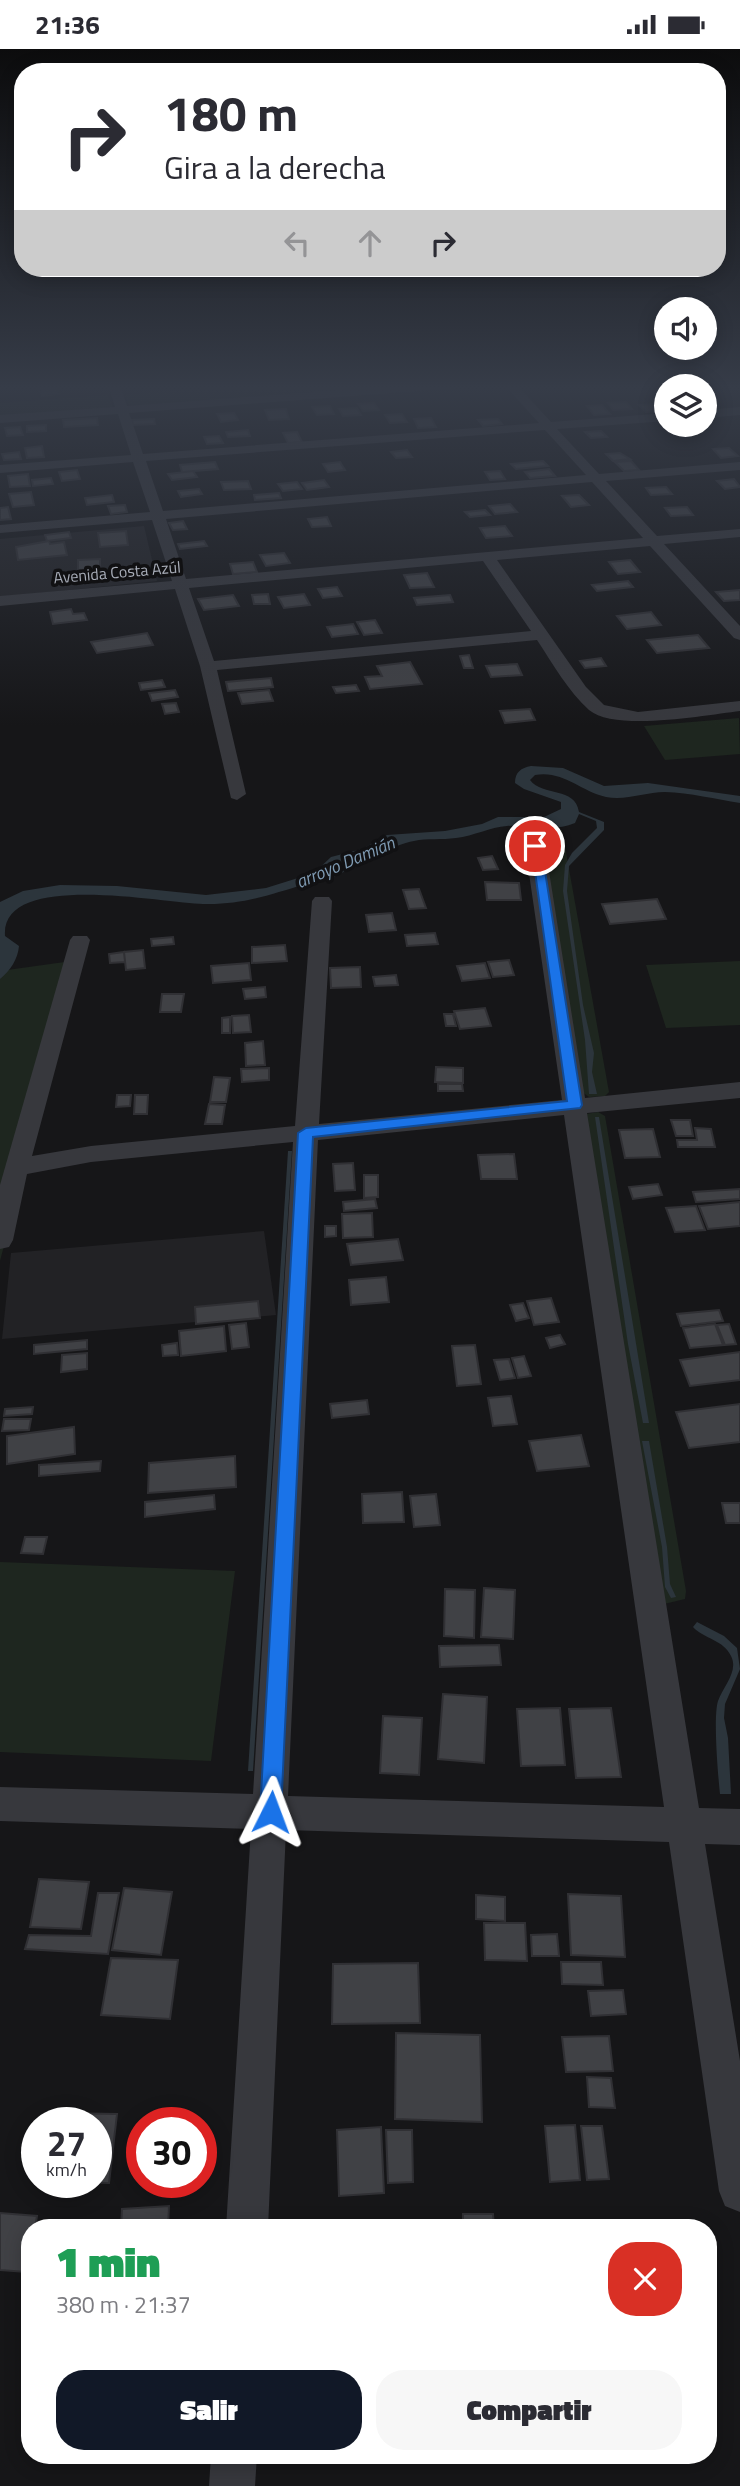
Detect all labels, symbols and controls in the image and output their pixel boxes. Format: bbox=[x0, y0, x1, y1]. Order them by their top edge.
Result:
text: 21:36 bbox=[35, 5, 100, 44]
text: 180 m bbox=[164, 75, 298, 150]
icon: right bbox=[49, 91, 140, 182]
text: Gira a la derecha bbox=[164, 143, 386, 191]
icon: left bbox=[278, 224, 316, 262]
icon: ahead bbox=[351, 224, 389, 262]
icon: right bbox=[424, 224, 462, 262]
map controls bbox=[654, 297, 717, 437]
button: sound bbox=[654, 297, 717, 360]
button: layers bbox=[654, 374, 717, 437]
street label: Avenida Costa Azúl bbox=[52, 554, 182, 590]
pin bbox=[505, 816, 565, 876]
icon: arrive bbox=[516, 827, 554, 865]
water label: arroyo Damián bbox=[291, 829, 400, 895]
position arrow bbox=[234, 1775, 308, 1849]
speed limit sign: 30 bbox=[126, 2107, 217, 2198]
text: 27 bbox=[47, 2116, 86, 2170]
text: km/h bbox=[46, 2156, 87, 2183]
text: 1 min bbox=[56, 2229, 160, 2293]
button: close bbox=[608, 2242, 682, 2316]
text: 380 m · 21:37 bbox=[56, 2287, 191, 2322]
button: Salir bbox=[56, 2370, 362, 2450]
button: Compartir bbox=[376, 2370, 682, 2450]

